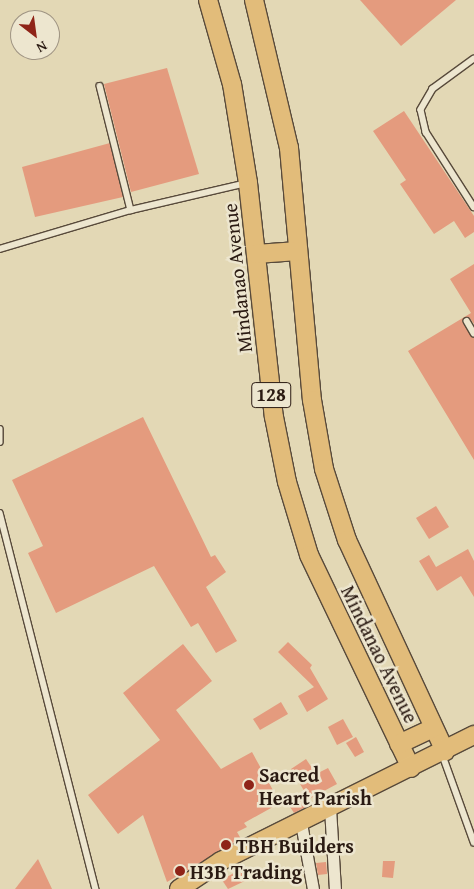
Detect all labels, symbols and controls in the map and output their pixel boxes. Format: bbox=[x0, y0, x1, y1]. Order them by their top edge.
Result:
north arrow bbox=[10, 10, 60, 60]
text: N bbox=[33, 36, 51, 58]
street label: Mindanao Avenue bbox=[217, 202, 257, 354]
road number: 128 bbox=[251, 378, 291, 412]
street label: Mindanao Avenue bbox=[336, 581, 424, 727]
place label: Sacred Heart Parish bbox=[259, 762, 372, 809]
marker: Sacred Heart Parish bbox=[243, 779, 255, 791]
place label: TBH Builders bbox=[236, 833, 354, 857]
marker: TBH Builders bbox=[220, 839, 232, 851]
place label: H3B Trading bbox=[190, 859, 302, 883]
marker: H3B Trading bbox=[174, 865, 186, 877]

